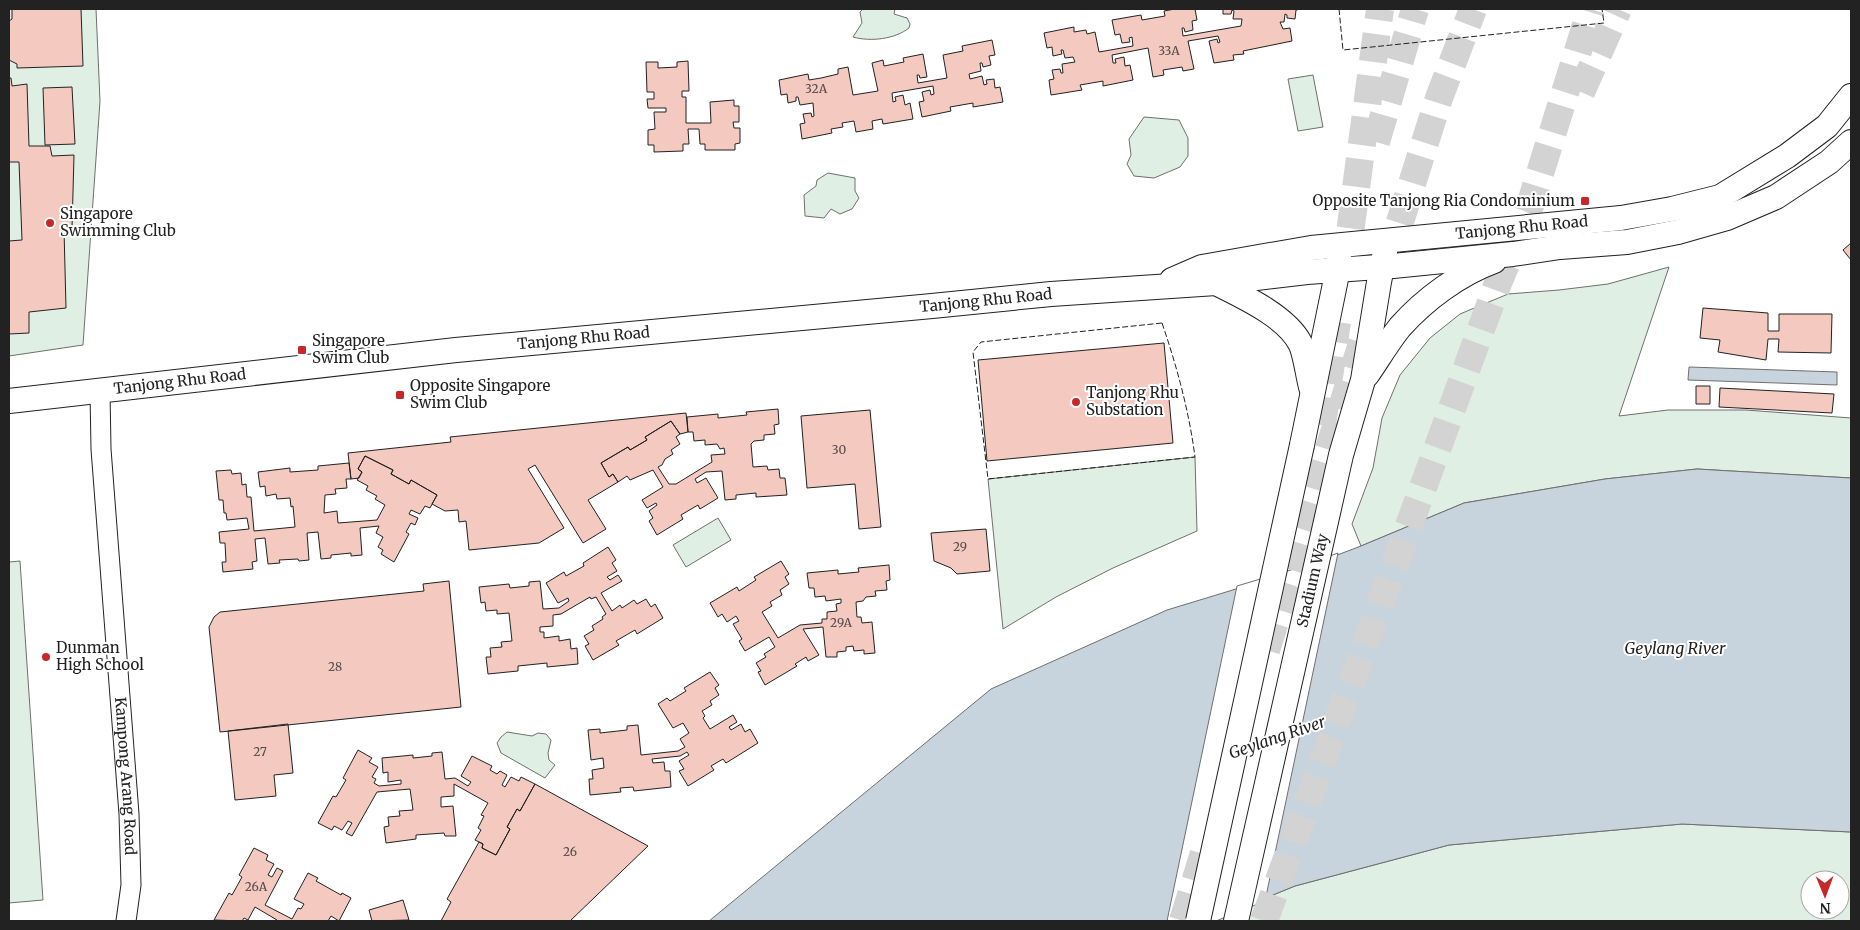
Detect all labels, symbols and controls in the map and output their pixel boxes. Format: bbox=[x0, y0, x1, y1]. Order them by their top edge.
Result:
house number: 33A bbox=[1158, 43, 1180, 58]
house number: 32A bbox=[805, 81, 828, 96]
place label: Opposite Tanjong Ria Condominium bbox=[1312, 191, 1575, 210]
marker: Opposite Tanjong Ria Condominium bbox=[1579, 195, 1591, 207]
place label: Singapore Swimming Club bbox=[60, 204, 176, 240]
street label: Tanjong Rhu Road bbox=[1454, 211, 1589, 243]
marker: Singapore Swimming Club bbox=[44, 217, 56, 229]
street label: Tanjong Rhu Road bbox=[919, 284, 1053, 316]
street label: Tanjong Rhu Road bbox=[516, 322, 651, 353]
place label: Singapore Swim Club bbox=[312, 331, 389, 367]
marker: Singapore Swim Club bbox=[296, 344, 308, 356]
street label: Tanjong Rhu Road bbox=[113, 364, 247, 398]
place label: Opposite Singapore Swim Club bbox=[410, 376, 550, 412]
place label: Tanjong Rhu Substation bbox=[1086, 383, 1179, 419]
marker: Opposite Singapore Swim Club bbox=[394, 389, 406, 401]
marker: Tanjong Rhu Substation bbox=[1070, 396, 1082, 408]
house number: 30 bbox=[832, 442, 846, 457]
street label: Stadium Way bbox=[1292, 532, 1332, 629]
house number: 29 bbox=[953, 539, 967, 554]
house number: 29A bbox=[830, 615, 852, 630]
place label: Dunman High School bbox=[56, 638, 144, 674]
water label: Geylang River bbox=[1625, 638, 1726, 658]
marker: Dunman High School bbox=[40, 651, 52, 663]
house number: 28 bbox=[328, 659, 342, 674]
street label: Kampong Arang Road bbox=[111, 696, 140, 855]
water label: Geylang River bbox=[1226, 711, 1328, 763]
house number: 27 bbox=[253, 744, 267, 759]
house number: 26 bbox=[563, 844, 577, 859]
north arrow bbox=[1800, 870, 1850, 920]
house number: 26A bbox=[245, 879, 268, 894]
text: N bbox=[1820, 899, 1831, 917]

